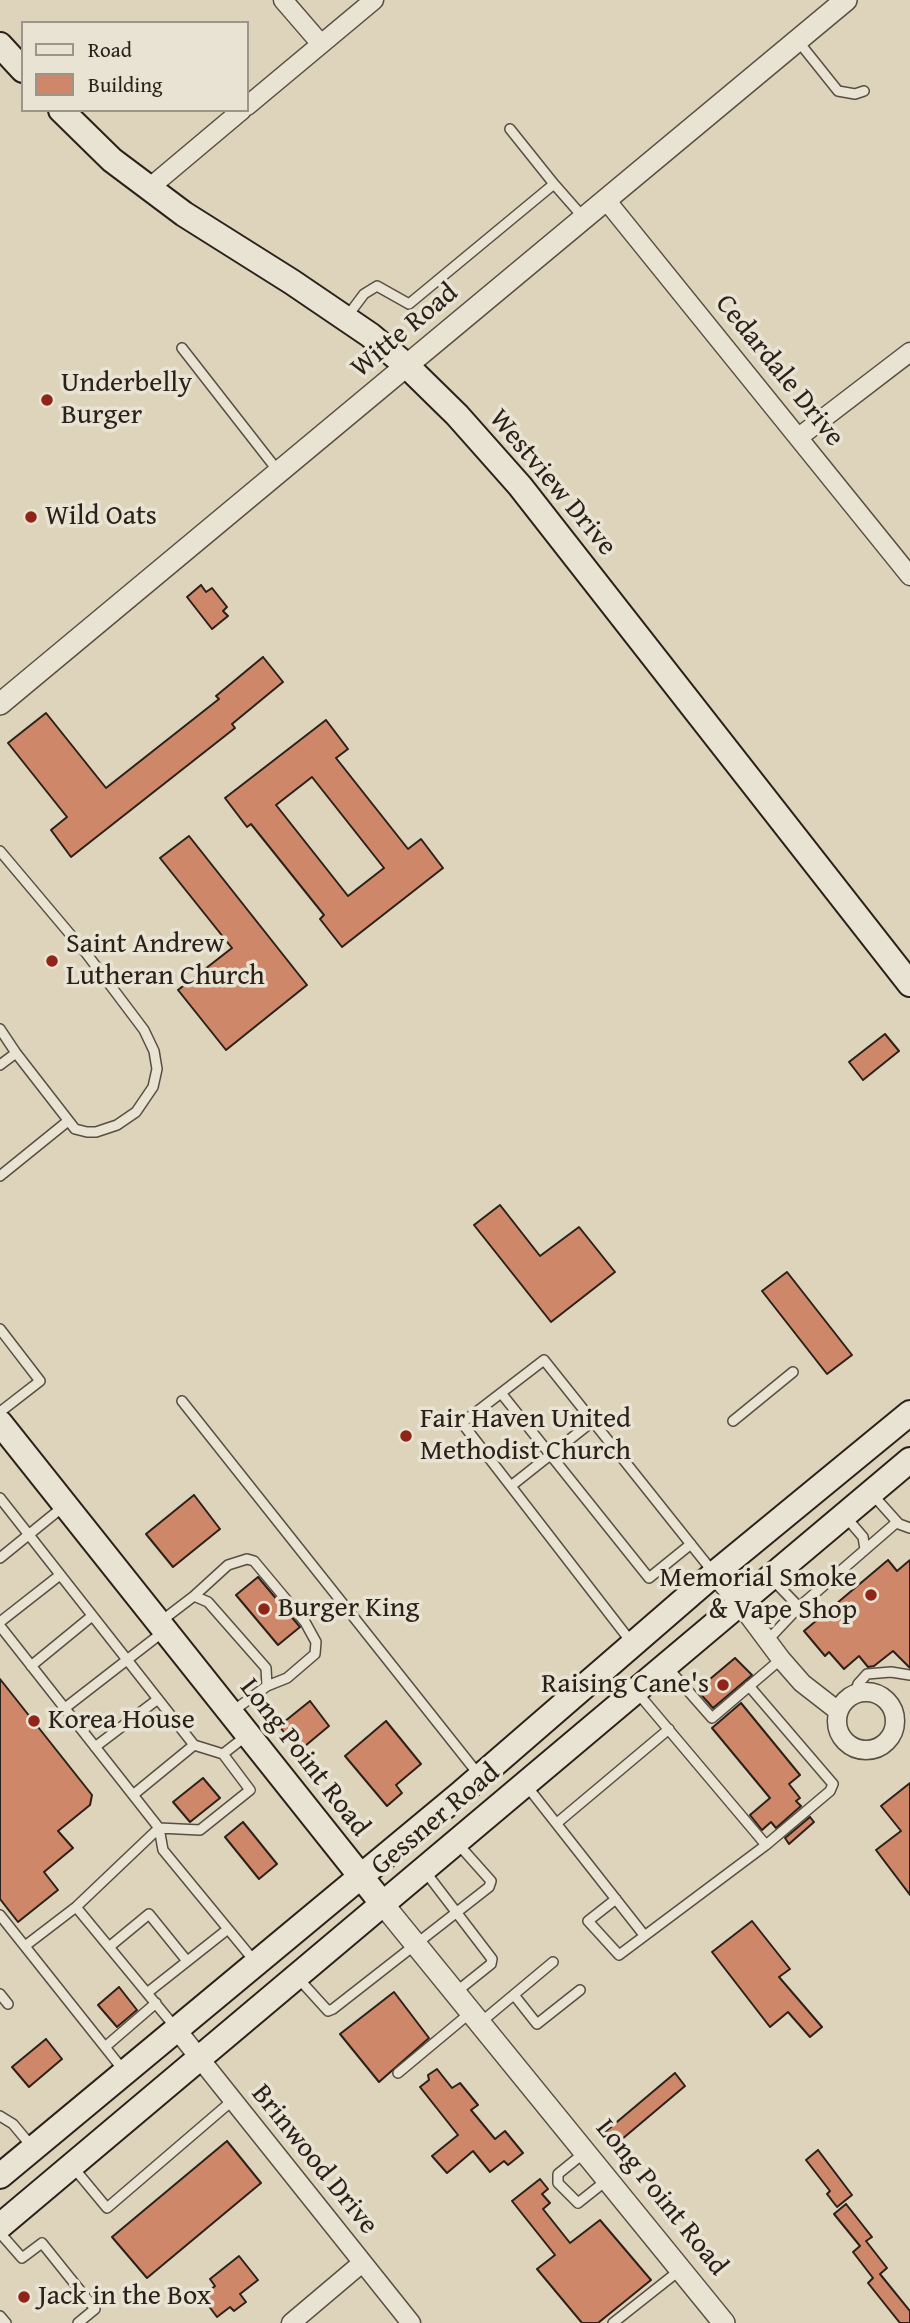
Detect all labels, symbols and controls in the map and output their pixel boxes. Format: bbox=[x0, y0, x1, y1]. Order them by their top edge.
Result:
legend bbox=[21, 21, 248, 112]
text: Road bbox=[88, 34, 132, 65]
text: Building bbox=[88, 69, 162, 100]
street label: Witte Road bbox=[345, 277, 465, 385]
street label: Cedardale Drive bbox=[707, 288, 851, 454]
place label: Underbelly Burger bbox=[61, 367, 192, 433]
marker: Underbelly Burger bbox=[39, 392, 55, 408]
street label: Westview Drive bbox=[481, 403, 623, 563]
place label: Wild Oats bbox=[45, 500, 157, 534]
marker: Wild Oats bbox=[23, 509, 39, 525]
place label: Saint Andrew Lutheran Church bbox=[66, 928, 265, 994]
marker: Saint Andrew Lutheran Church bbox=[44, 953, 60, 969]
place label: Fair Haven United Methodist Church bbox=[420, 1403, 631, 1469]
marker: Fair Haven United Methodist Church bbox=[398, 1428, 414, 1444]
place label: Memorial Smoke & Vape Shop bbox=[659, 1562, 857, 1628]
marker: Memorial Smoke & Vape Shop bbox=[863, 1587, 879, 1603]
place label: Burger King bbox=[278, 1592, 419, 1626]
marker: Burger King bbox=[256, 1601, 272, 1617]
place label: Raising Cane's bbox=[541, 1668, 709, 1702]
street label: Long Point Road bbox=[232, 1672, 376, 1844]
marker: Raising Cane's bbox=[715, 1677, 731, 1693]
place label: Korea House bbox=[48, 1704, 195, 1738]
marker: Korea House bbox=[26, 1713, 42, 1729]
street label: Gessner Road bbox=[365, 1757, 507, 1883]
street label: Brinwood Drive bbox=[243, 2078, 385, 2242]
street label: Long Point Road bbox=[588, 2113, 734, 2283]
place label: Jack in the Box bbox=[38, 2280, 211, 2314]
marker: Jack in the Box bbox=[16, 2289, 32, 2305]

